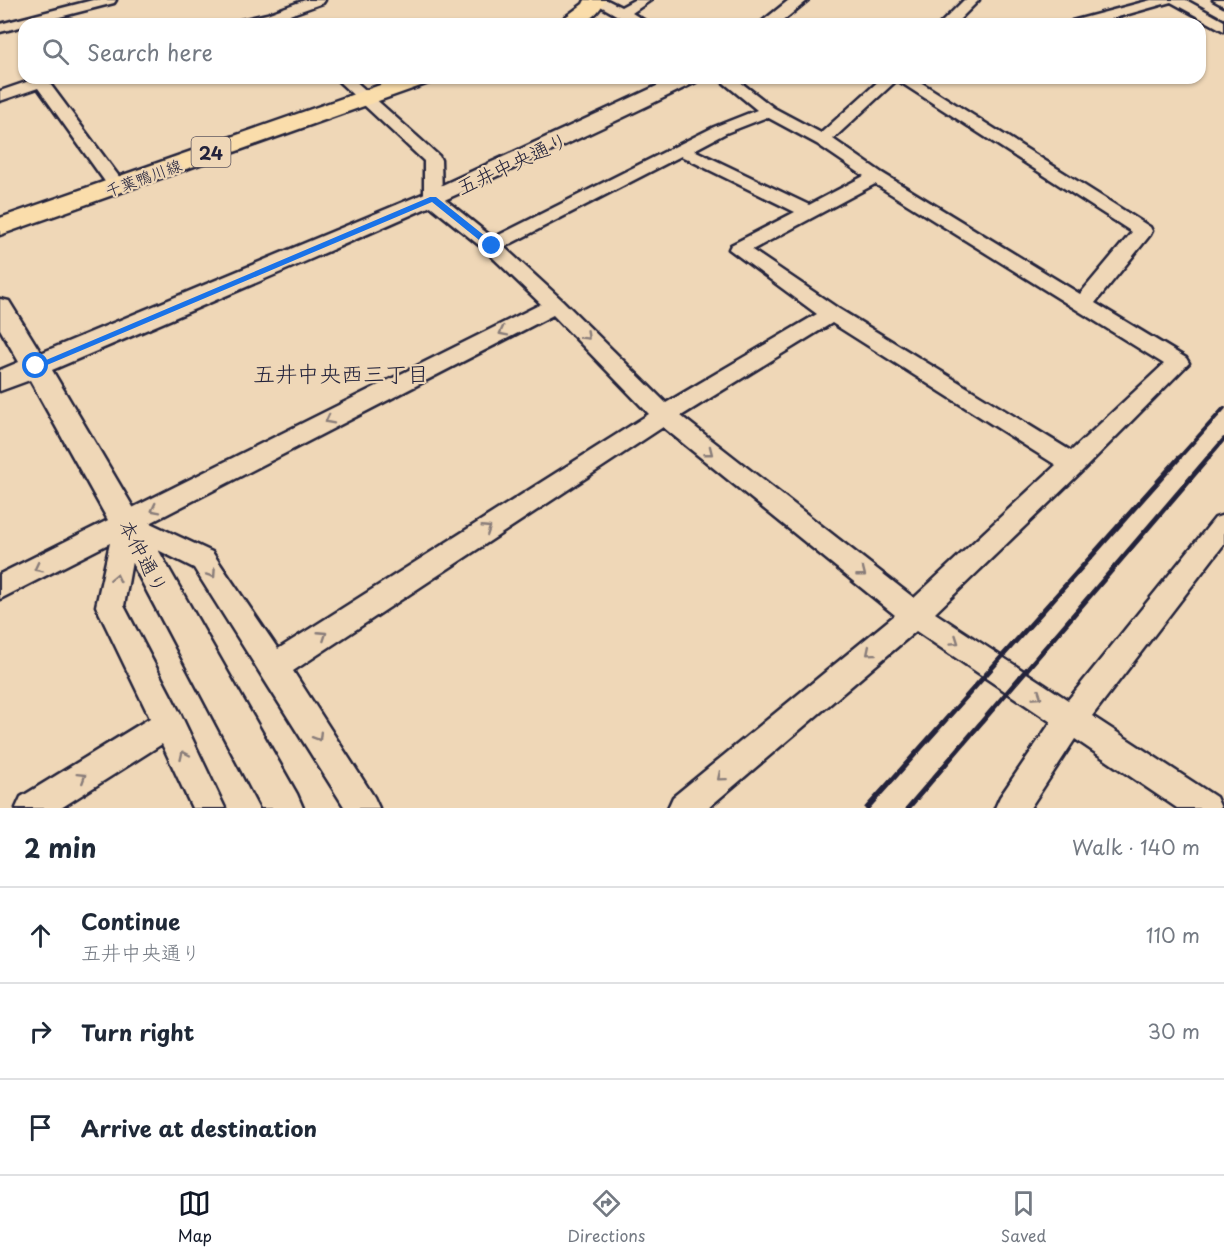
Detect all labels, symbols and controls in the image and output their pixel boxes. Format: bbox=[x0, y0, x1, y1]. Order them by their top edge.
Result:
search box bbox=[18, 18, 1206, 84]
icon: search bbox=[39, 35, 72, 68]
text: Search here bbox=[87, 35, 213, 68]
street label: 五井中央通り bbox=[451, 124, 573, 202]
road number: 24 bbox=[192, 137, 230, 167]
street label: 千葉鴨川線 bbox=[101, 152, 185, 202]
route end bbox=[478, 232, 504, 258]
one-way arrow bbox=[499, 325, 509, 336]
one-way arrow bbox=[578, 329, 589, 340]
route start bbox=[22, 352, 48, 378]
district label: 五井中央西三丁目 bbox=[253, 356, 429, 389]
one-way arrow bbox=[325, 413, 335, 424]
one-way arrow bbox=[703, 444, 714, 455]
one-way arrow bbox=[151, 501, 162, 513]
street label: 本仲通り bbox=[112, 514, 176, 598]
one-way arrow bbox=[481, 525, 491, 537]
one-way arrow bbox=[33, 561, 44, 572]
one-way arrow bbox=[856, 565, 867, 576]
one-way arrow bbox=[205, 567, 216, 578]
one-way arrow bbox=[108, 574, 121, 584]
one-way arrow bbox=[317, 631, 327, 643]
one-way arrow bbox=[948, 634, 959, 645]
one-way arrow bbox=[866, 645, 877, 656]
one-way arrow bbox=[1032, 689, 1043, 700]
one-way arrow bbox=[311, 731, 323, 741]
one-way arrow bbox=[180, 751, 192, 762]
one-way arrow bbox=[716, 770, 727, 781]
one-way arrow bbox=[75, 773, 86, 784]
text: 2 min bbox=[24, 828, 97, 867]
text: Walk · 140 m bbox=[1072, 832, 1200, 862]
text: Continue bbox=[81, 904, 180, 937]
icon: ahead bbox=[24, 919, 57, 952]
text: 110 m bbox=[1146, 920, 1200, 950]
text: 五井中央通り bbox=[81, 937, 201, 967]
icon: right bbox=[24, 1015, 57, 1048]
text: Turn right bbox=[81, 1015, 194, 1048]
text: 30 m bbox=[1147, 1016, 1200, 1046]
icon: arrive bbox=[24, 1111, 57, 1144]
text: Arrive at destination bbox=[81, 1111, 317, 1144]
tab: Map bbox=[178, 1187, 212, 1247]
tab: Directions bbox=[567, 1187, 645, 1247]
tab: Saved bbox=[1001, 1187, 1046, 1247]

